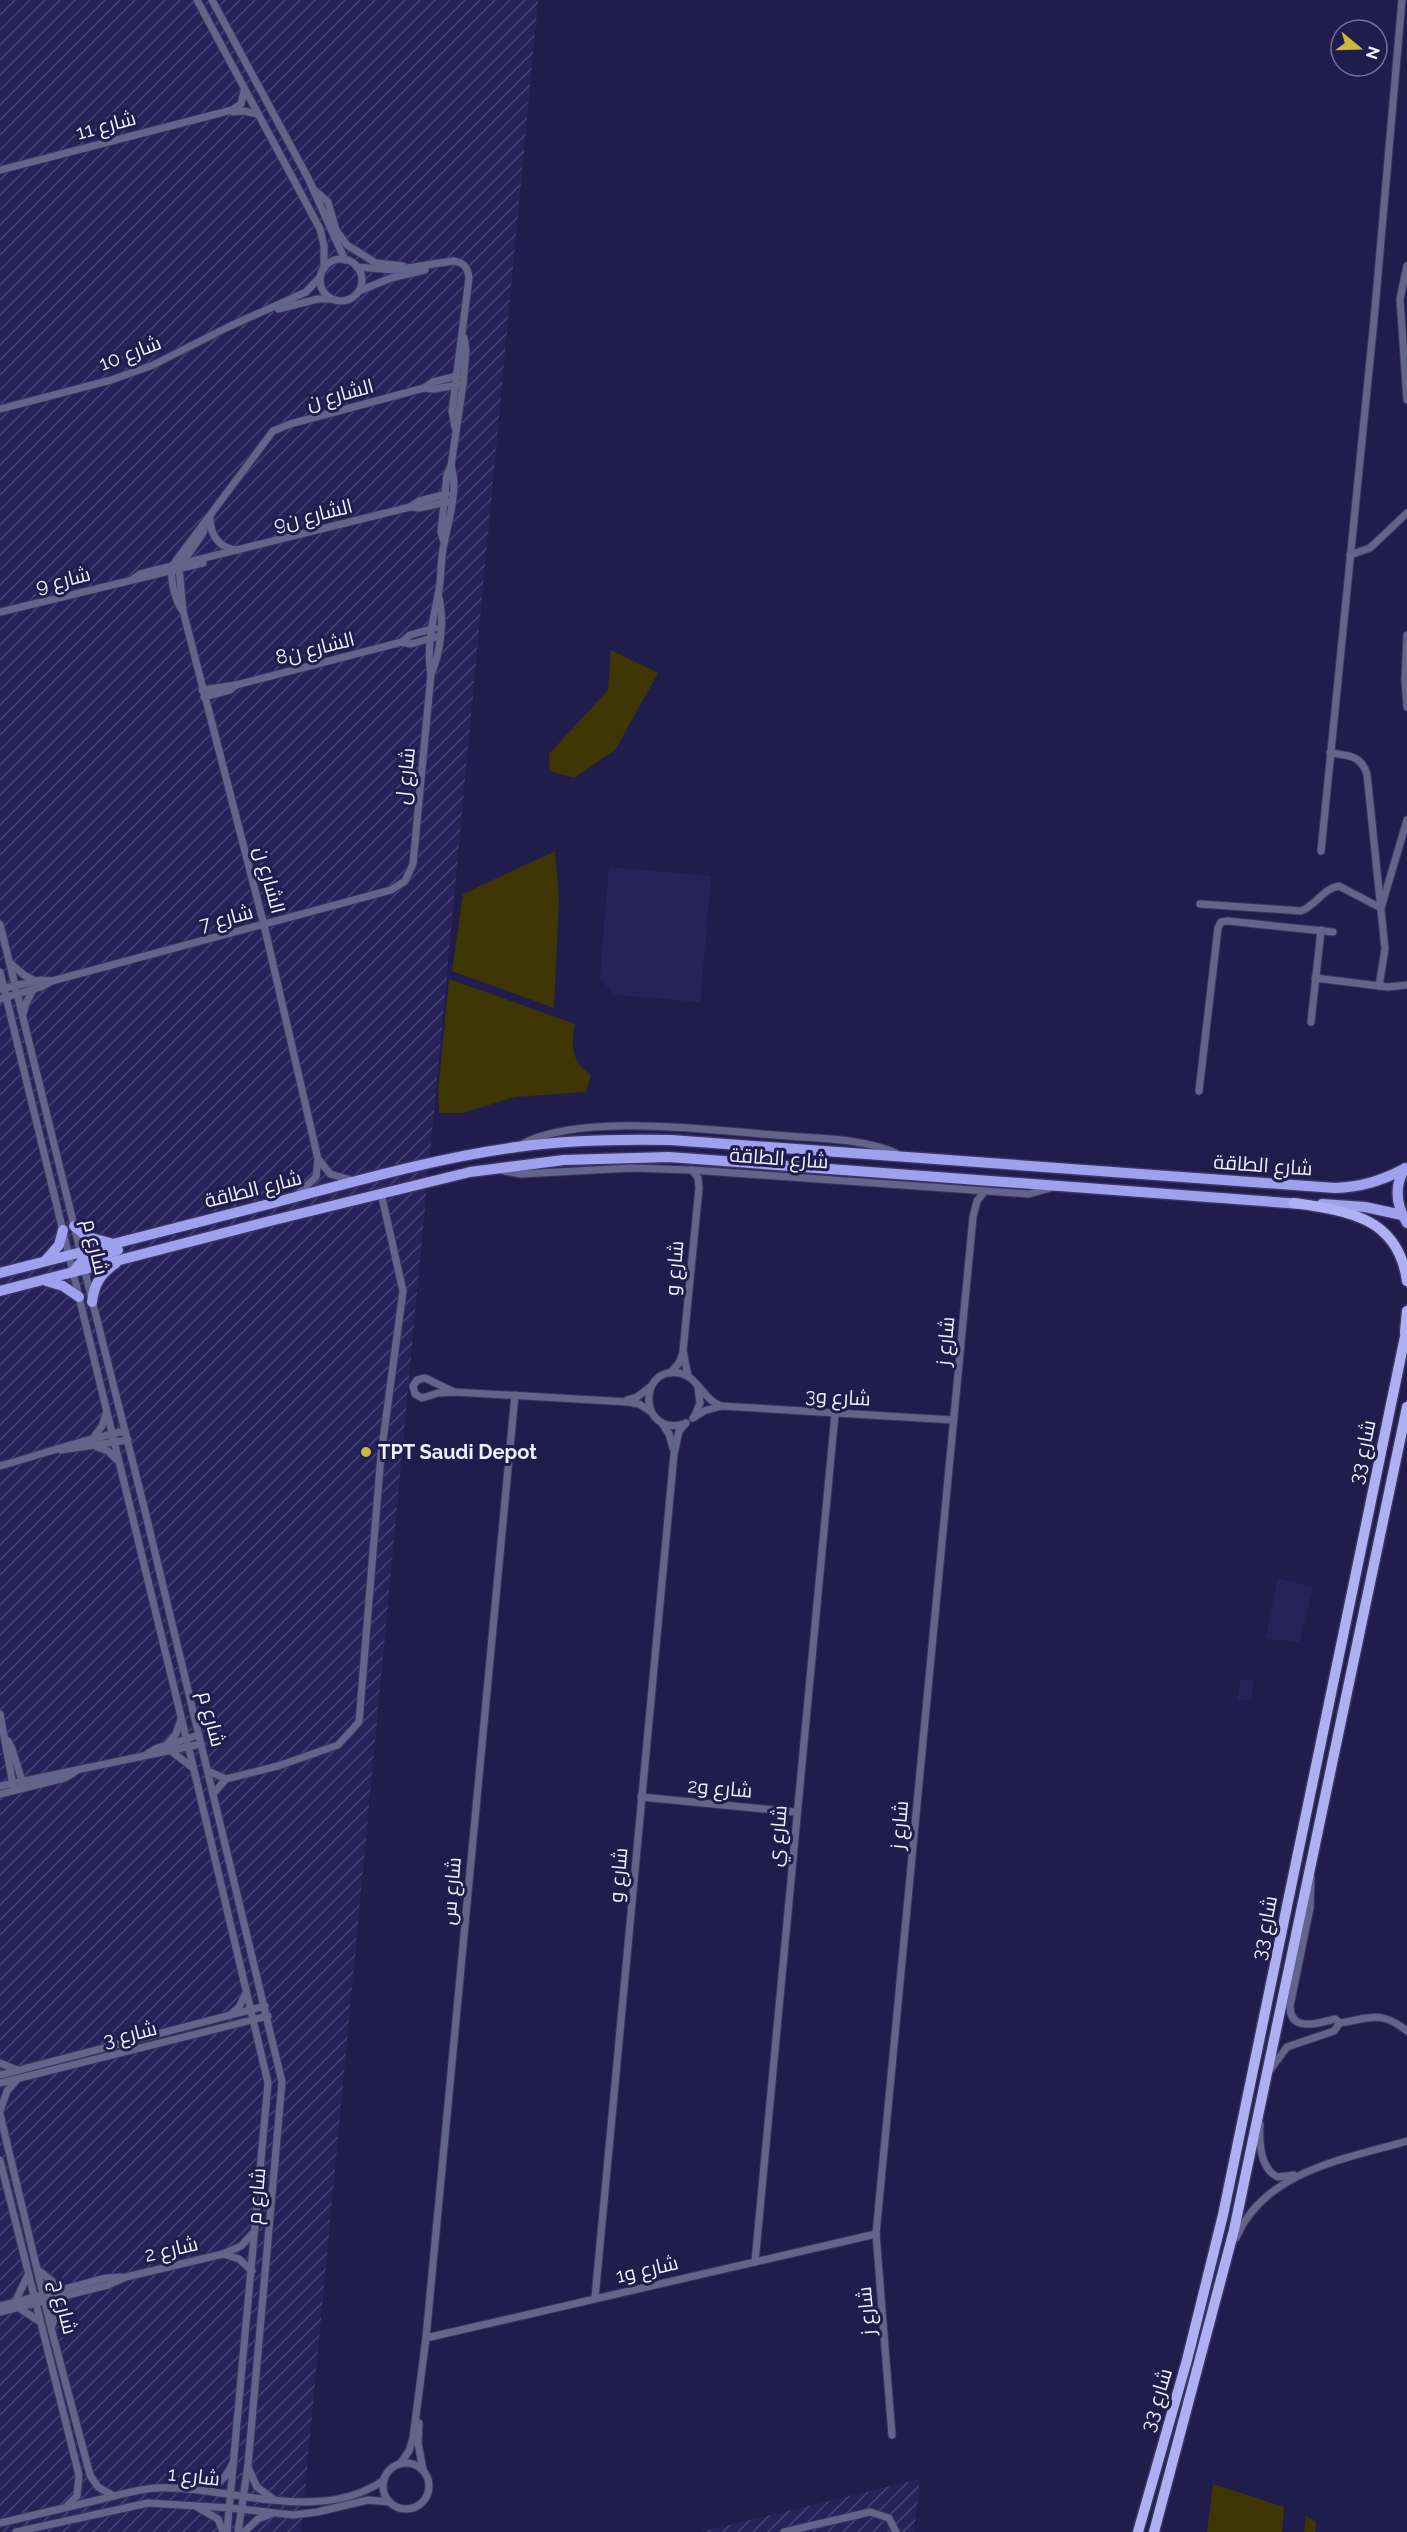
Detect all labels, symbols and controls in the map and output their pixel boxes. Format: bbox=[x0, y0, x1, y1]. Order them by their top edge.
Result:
north arrow bbox=[1329, 18, 1389, 78]
text: N bbox=[1362, 44, 1384, 62]
street label: شارع 11 bbox=[73, 106, 139, 146]
street label: شارع 10 bbox=[96, 330, 165, 378]
street label: الشارع ن bbox=[304, 374, 377, 416]
street label: الشارع ن9 bbox=[271, 494, 355, 538]
street label: شارع 9 bbox=[33, 562, 93, 600]
street label: الشارع ن8 bbox=[273, 627, 357, 671]
street label: شارع ل bbox=[390, 746, 422, 806]
street label: الشارع ن bbox=[248, 844, 290, 917]
street label: شارع 7 bbox=[197, 899, 256, 939]
street label: شارع الطاقة bbox=[728, 1143, 829, 1175]
street label: شارع الطاقة bbox=[1212, 1150, 1313, 1182]
street label: شارع الطاقة bbox=[202, 1165, 305, 1215]
street label: شارع م bbox=[76, 1217, 114, 1278]
street label: شارع و bbox=[660, 1240, 690, 1296]
street label: شارع ز bbox=[930, 1315, 961, 1368]
street label: شارع و3 bbox=[805, 1383, 871, 1413]
street label: شارع 33 bbox=[1343, 1418, 1382, 1487]
place label: TPT Saudi Depot bbox=[378, 1440, 537, 1464]
marker: TPT Saudi Depot bbox=[359, 1445, 373, 1459]
street label: شارع م bbox=[192, 1689, 230, 1750]
street label: شارع و2 bbox=[686, 1773, 754, 1805]
street label: شارع ز bbox=[885, 1799, 915, 1852]
street label: شارع ي bbox=[762, 1804, 796, 1868]
street label: شارع و bbox=[604, 1847, 634, 1903]
street label: شارع س bbox=[436, 1856, 468, 1926]
street label: شارع 33 bbox=[1246, 1894, 1284, 1963]
street label: شارع 3 bbox=[101, 2016, 160, 2054]
street label: شارع م bbox=[242, 2167, 272, 2225]
street label: شارع 2 bbox=[142, 2231, 201, 2269]
street label: شارع و1 bbox=[613, 2250, 681, 2290]
street label: شارع ج bbox=[44, 2277, 82, 2337]
street label: شارع ز bbox=[852, 2285, 882, 2338]
street label: شارع 33 bbox=[1135, 2365, 1179, 2435]
street label: شارع 1 bbox=[166, 2461, 221, 2493]

